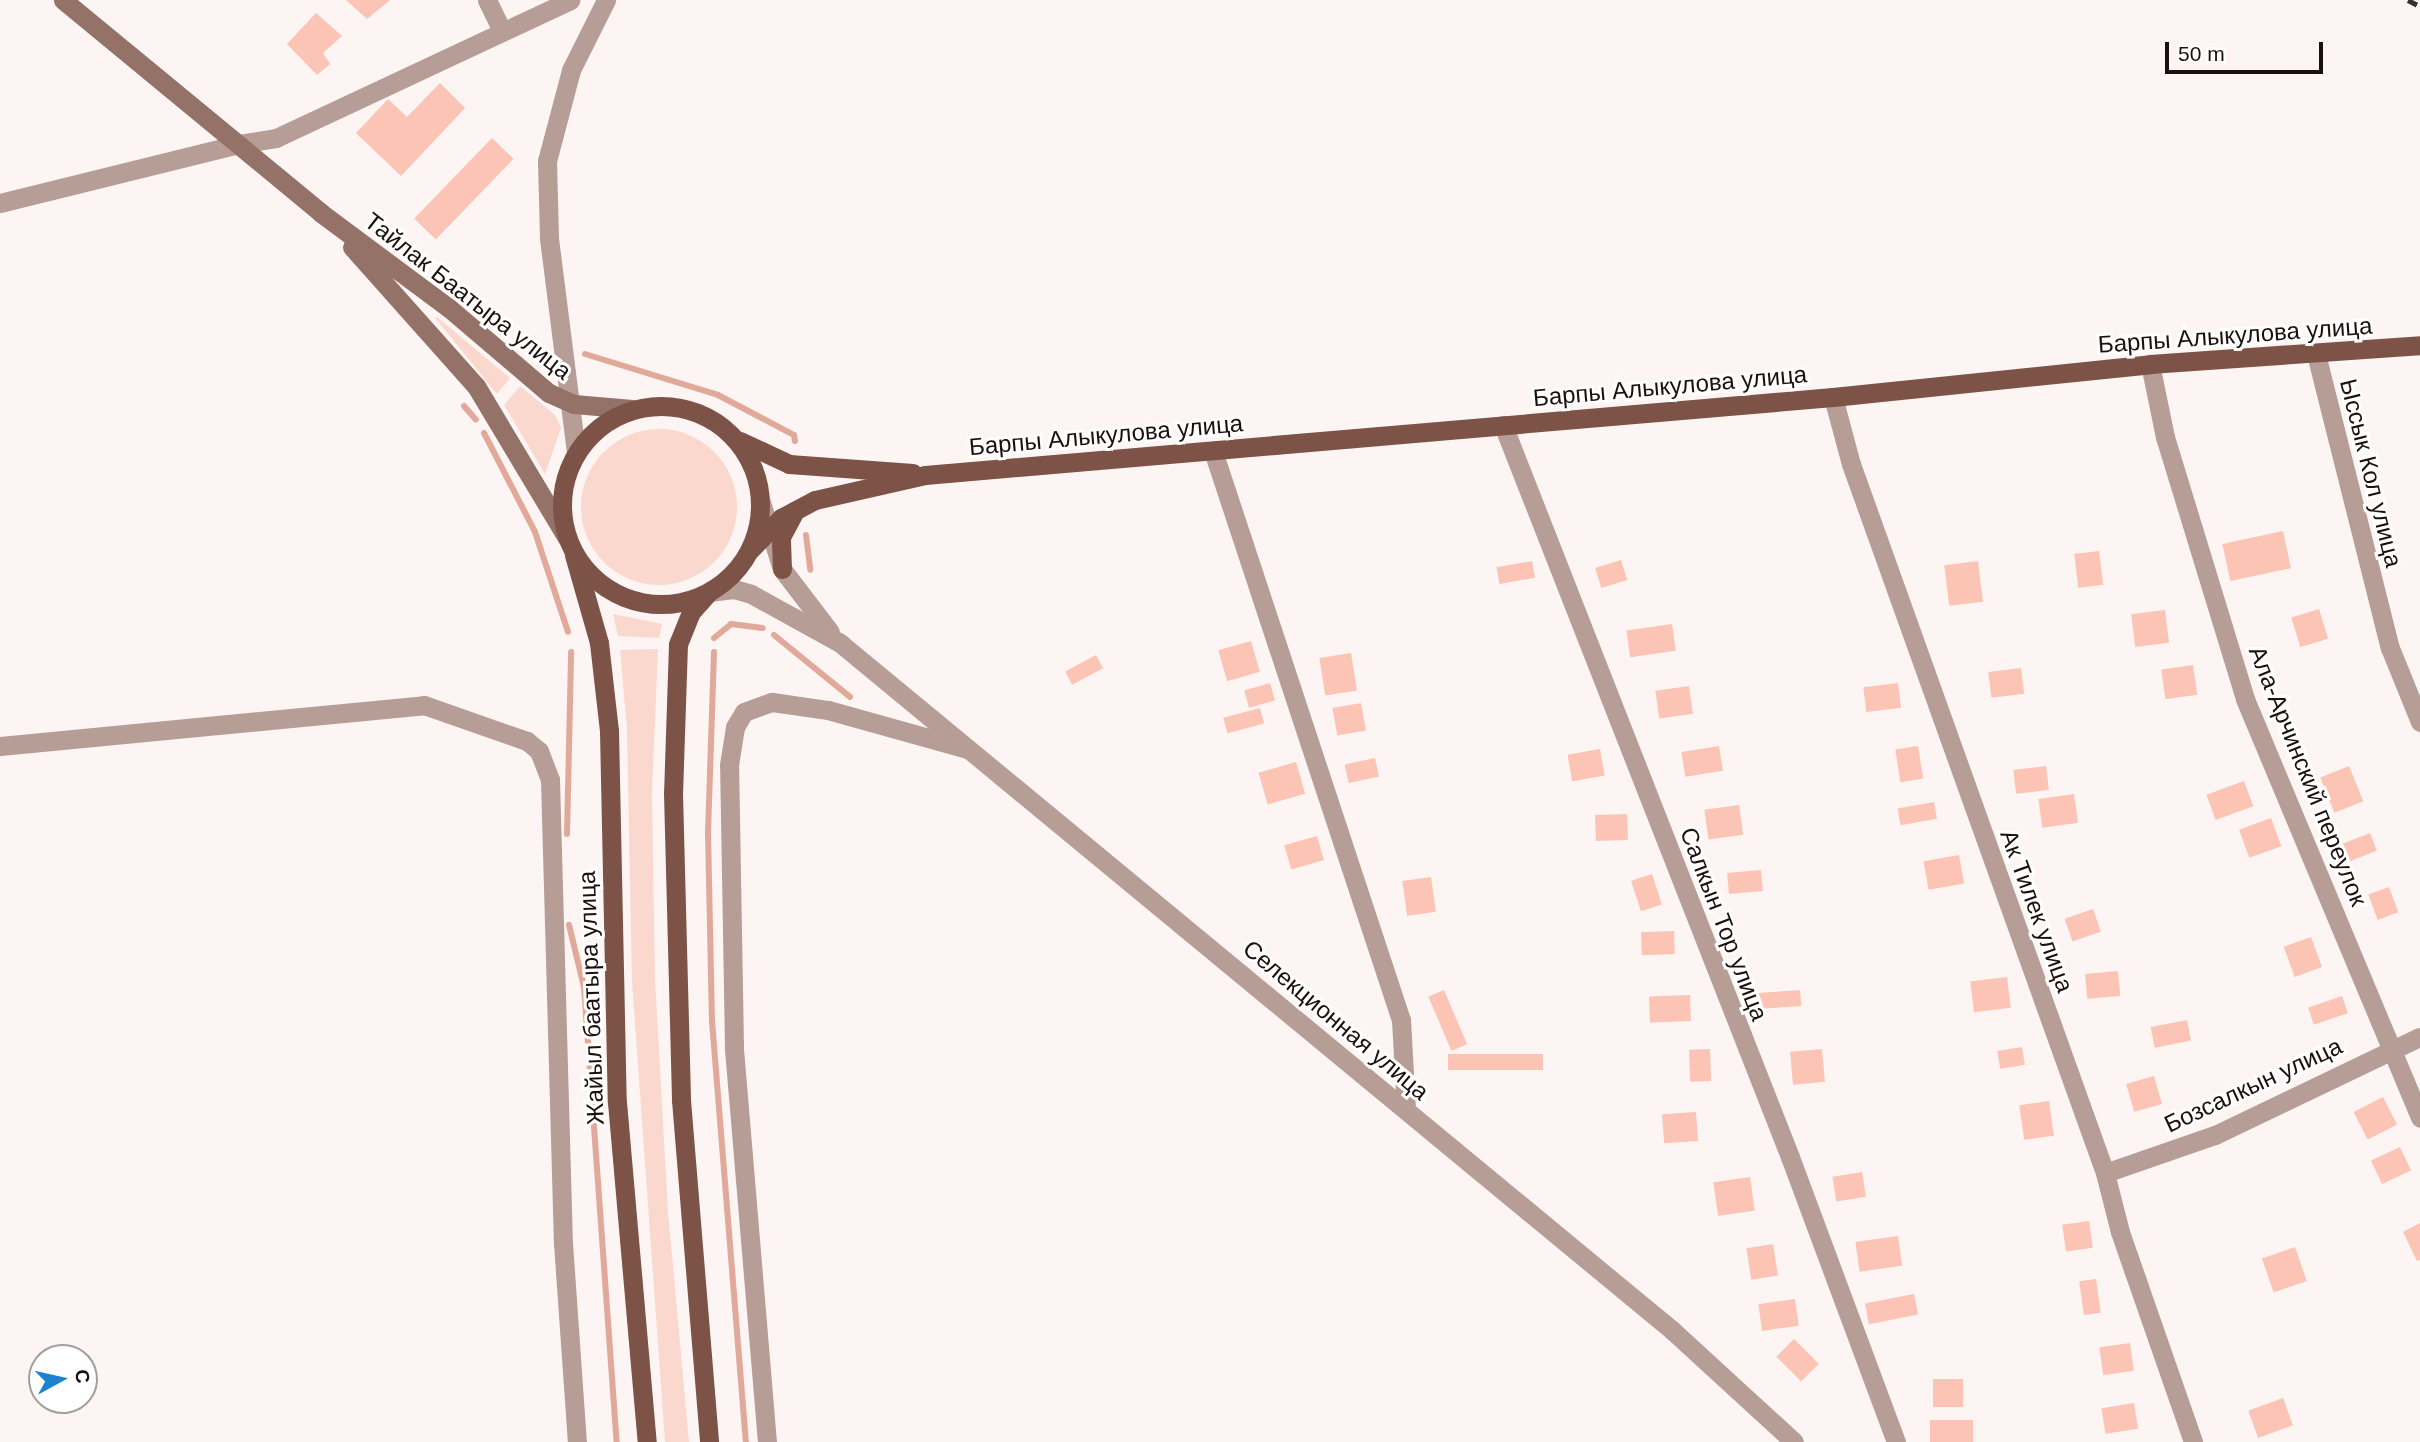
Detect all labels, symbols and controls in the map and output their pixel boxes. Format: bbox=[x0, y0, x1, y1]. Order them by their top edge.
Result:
scale bar bbox=[2168, 28, 2326, 72]
text: 50 m bbox=[2178, 42, 2225, 65]
street label: Тайлак Баатыра улица bbox=[359, 206, 577, 386]
street label: Барпы Алыкулова улица bbox=[2097, 311, 2373, 359]
street label: Барпы Алыкулова улица bbox=[1532, 360, 1808, 412]
street label: Ыссык Кол улица bbox=[2334, 376, 2408, 570]
street label: Барпы Алыкулова улица bbox=[968, 409, 1244, 461]
street label: Ала-Арчинский переулок bbox=[2243, 642, 2373, 910]
street label: Салкын Тор улица bbox=[1674, 823, 1774, 1025]
street label: Ак Тилек улица bbox=[1994, 826, 2080, 996]
street label: Жайыл баатыра улица bbox=[572, 871, 610, 1125]
street label: Селекционная улица bbox=[1237, 934, 1435, 1106]
street label: Бозсалкын улица bbox=[2160, 1031, 2346, 1139]
north arrow bbox=[28, 1344, 98, 1414]
text: С bbox=[71, 1368, 94, 1385]

